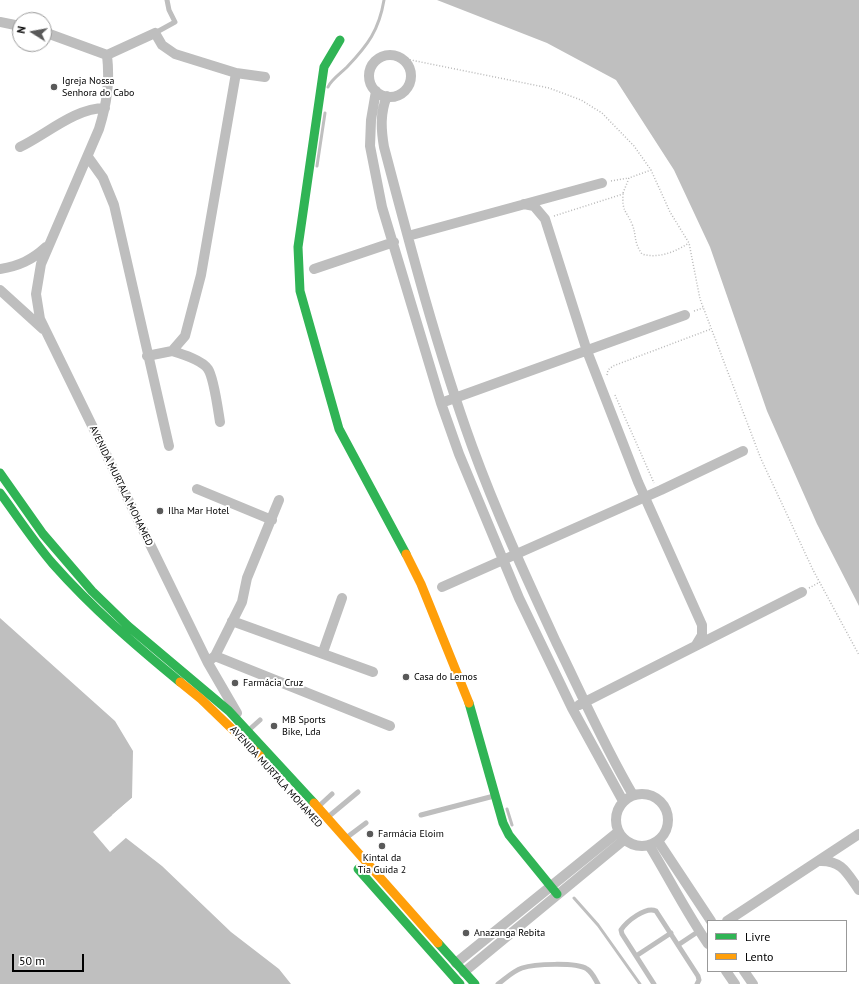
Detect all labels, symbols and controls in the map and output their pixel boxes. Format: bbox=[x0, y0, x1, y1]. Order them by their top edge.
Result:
north arrow bbox=[12, 12, 52, 52]
text: N bbox=[14, 25, 29, 35]
place label: Igreja Nossa Senhora do Cabo bbox=[62, 75, 134, 98]
marker: Igreja Nossa Senhora do Cabo bbox=[49, 82, 59, 92]
street label: AVENIDA MURTALA MOHAMED bbox=[87, 424, 155, 548]
place label: Ilha Mar Hotel bbox=[168, 505, 229, 517]
marker: Ilha Mar Hotel bbox=[155, 506, 165, 516]
place label: Casa do Lemos bbox=[414, 671, 477, 683]
marker: Casa do Lemos bbox=[401, 672, 411, 682]
place label: Farmácia Cruz bbox=[243, 677, 303, 689]
marker: Farmácia Cruz bbox=[230, 678, 240, 688]
place label: MB Sports Bike, Lda bbox=[282, 714, 326, 738]
marker: MB Sports Bike, Lda bbox=[269, 721, 279, 731]
street label: AVENIDA MURTALA MOHAMED bbox=[227, 724, 325, 830]
place label: Farmácia Eloim bbox=[378, 828, 444, 840]
marker: Farmácia Eloim bbox=[365, 829, 375, 839]
marker: Kintal da Tia Guida 2 bbox=[377, 841, 387, 851]
place label: Kintal da Tia Guida 2 bbox=[358, 852, 406, 876]
legend bbox=[707, 920, 847, 972]
place label: Anazanga Rebita bbox=[474, 927, 545, 939]
marker: Anazanga Rebita bbox=[461, 928, 471, 938]
text: Livre bbox=[745, 929, 770, 944]
scale bar bbox=[14, 946, 86, 972]
text: Lento bbox=[745, 949, 774, 964]
text: 50 m bbox=[19, 953, 45, 968]

